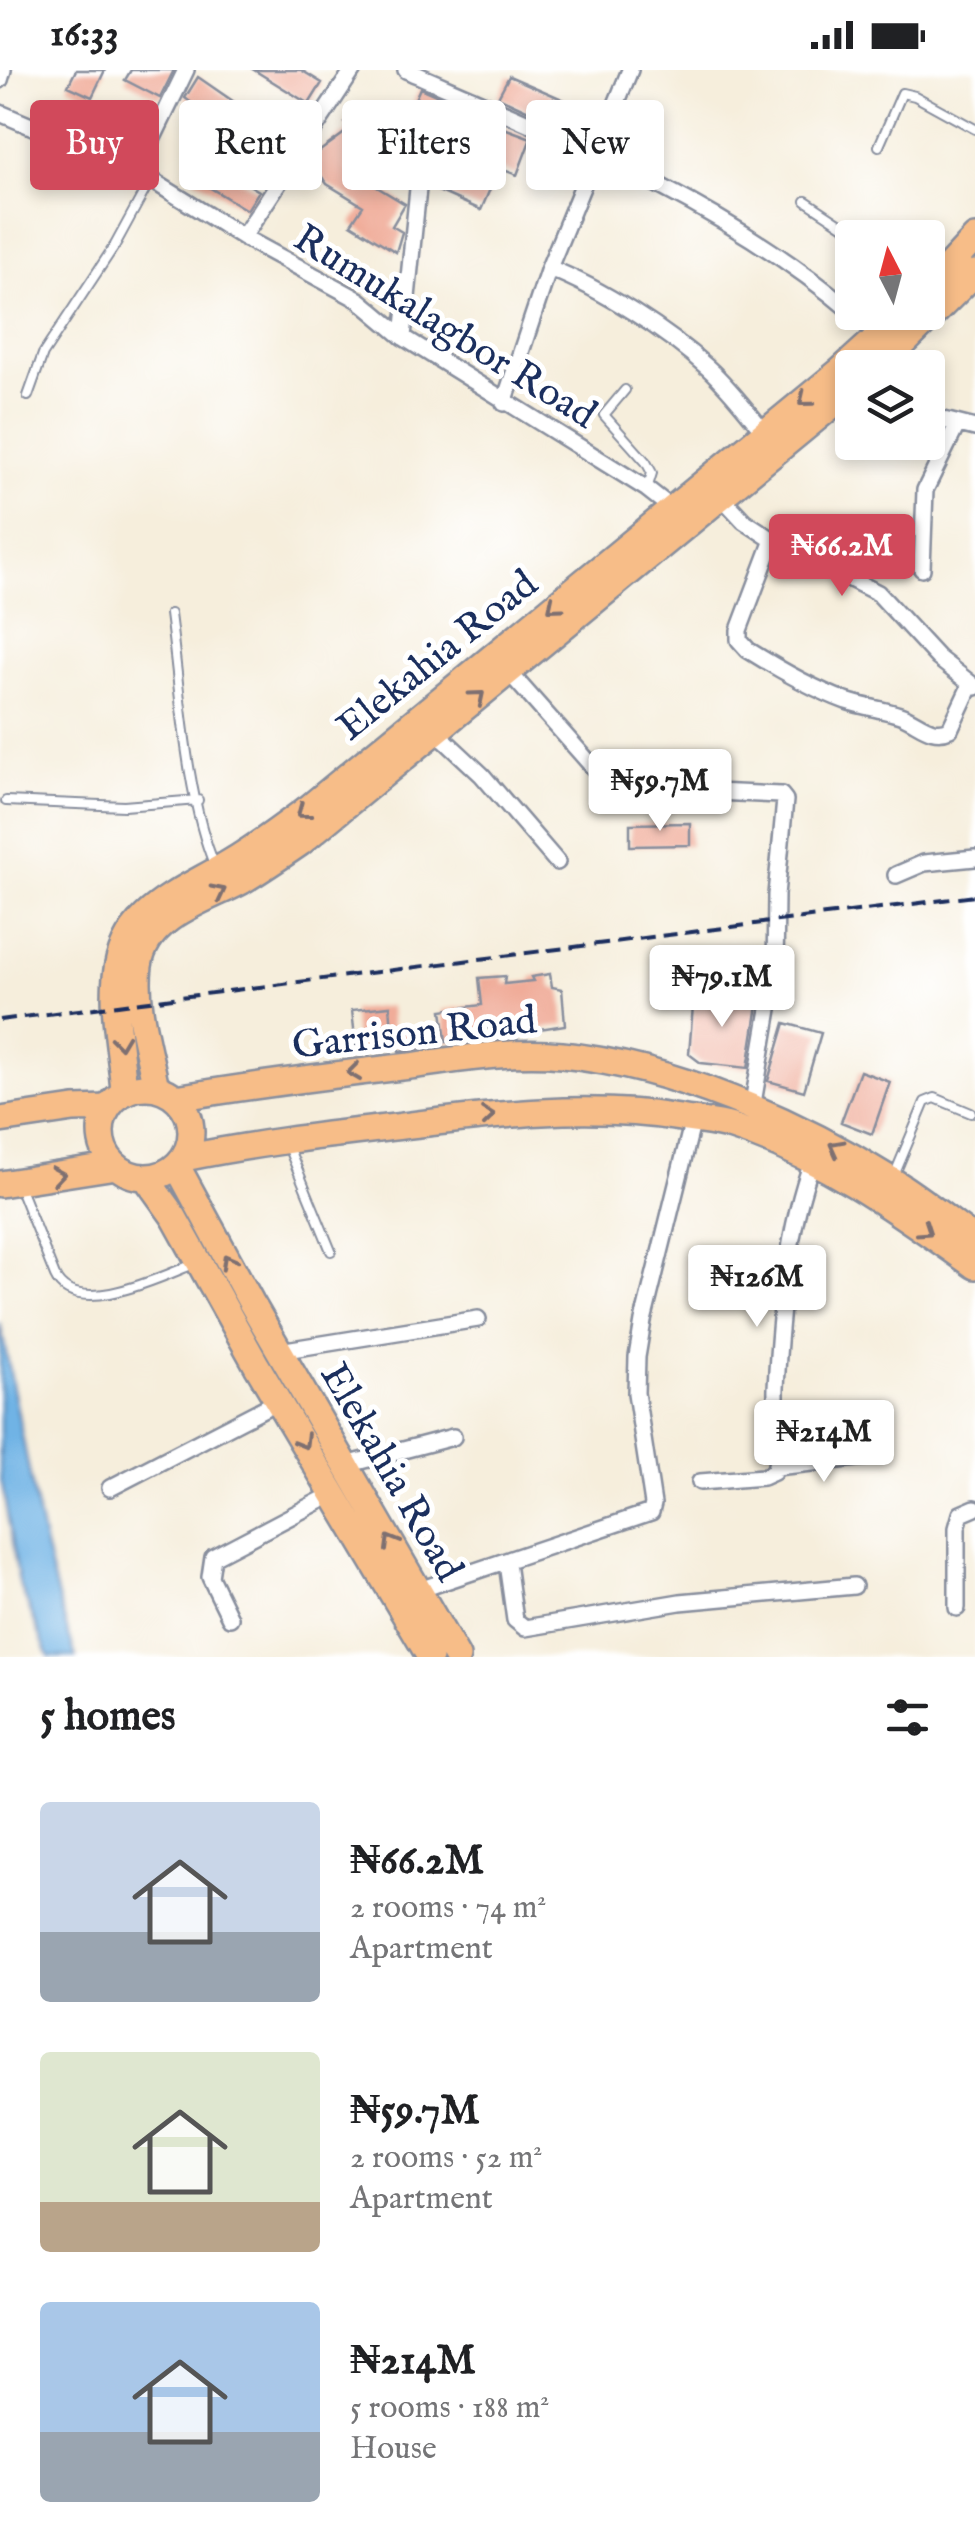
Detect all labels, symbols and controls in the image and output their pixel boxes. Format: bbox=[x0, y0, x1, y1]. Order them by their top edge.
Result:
text: 16:33 bbox=[50, 11, 119, 59]
chip: Buy bbox=[30, 100, 159, 190]
chip: Rent bbox=[179, 100, 322, 190]
chip: Filters bbox=[342, 100, 506, 190]
chip: New bbox=[526, 100, 664, 190]
street label: Rumukalagbor Road bbox=[283, 214, 606, 442]
north arrow bbox=[835, 220, 945, 330]
map controls bbox=[835, 220, 945, 460]
button: layers bbox=[835, 350, 945, 460]
one-way arrow bbox=[799, 388, 817, 406]
pin: ₦66.2M bbox=[761, 514, 923, 599]
text: ₦66.2M bbox=[791, 526, 893, 567]
street label: Elekahia Road bbox=[327, 560, 550, 753]
one-way arrow bbox=[548, 594, 566, 612]
one-way arrow bbox=[466, 691, 484, 709]
pin: ₦59.7M bbox=[579, 749, 741, 834]
text: ₦59.7M bbox=[611, 761, 709, 802]
one-way arrow bbox=[296, 800, 314, 818]
one-way arrow bbox=[209, 885, 227, 905]
pin: ₦79.1M bbox=[641, 945, 803, 1030]
text: ₦79.1M bbox=[672, 957, 772, 998]
street label: Garrison Road bbox=[290, 996, 540, 1073]
one-way arrow bbox=[109, 1035, 130, 1051]
one-way arrow bbox=[345, 1061, 362, 1082]
one-way arrow bbox=[481, 1106, 497, 1127]
one-way arrow bbox=[828, 1140, 846, 1160]
one-way arrow bbox=[49, 1165, 66, 1186]
one-way arrow bbox=[914, 1218, 932, 1237]
pin: ₦126M bbox=[687, 1245, 827, 1330]
one-way arrow bbox=[220, 1254, 240, 1272]
text: ₦126M bbox=[710, 1257, 804, 1298]
street label: Elekahia Road bbox=[307, 1354, 473, 1592]
pin: ₦214M bbox=[754, 1400, 894, 1485]
text: ₦214M bbox=[776, 1412, 872, 1453]
one-way arrow bbox=[291, 1431, 310, 1449]
one-way arrow bbox=[384, 1535, 403, 1553]
icon: filters bbox=[880, 1690, 935, 1745]
text: 5 homes bbox=[40, 1691, 176, 1744]
text: ₦66.2M bbox=[350, 1835, 484, 1888]
icon: home bbox=[120, 1842, 240, 1962]
text: 2 rooms · 74 m² bbox=[350, 1888, 546, 1929]
text: Apartment bbox=[350, 1929, 493, 1970]
text: ₦59.7M bbox=[350, 2085, 480, 2138]
icon: home bbox=[120, 2092, 240, 2212]
text: 2 rooms · 52 m² bbox=[350, 2138, 542, 2179]
text: Apartment bbox=[350, 2179, 493, 2220]
text: ₦214M bbox=[350, 2335, 476, 2388]
icon: home bbox=[120, 2342, 240, 2462]
text: 5 rooms · 188 m² bbox=[350, 2388, 549, 2429]
text: House bbox=[350, 2429, 437, 2470]

